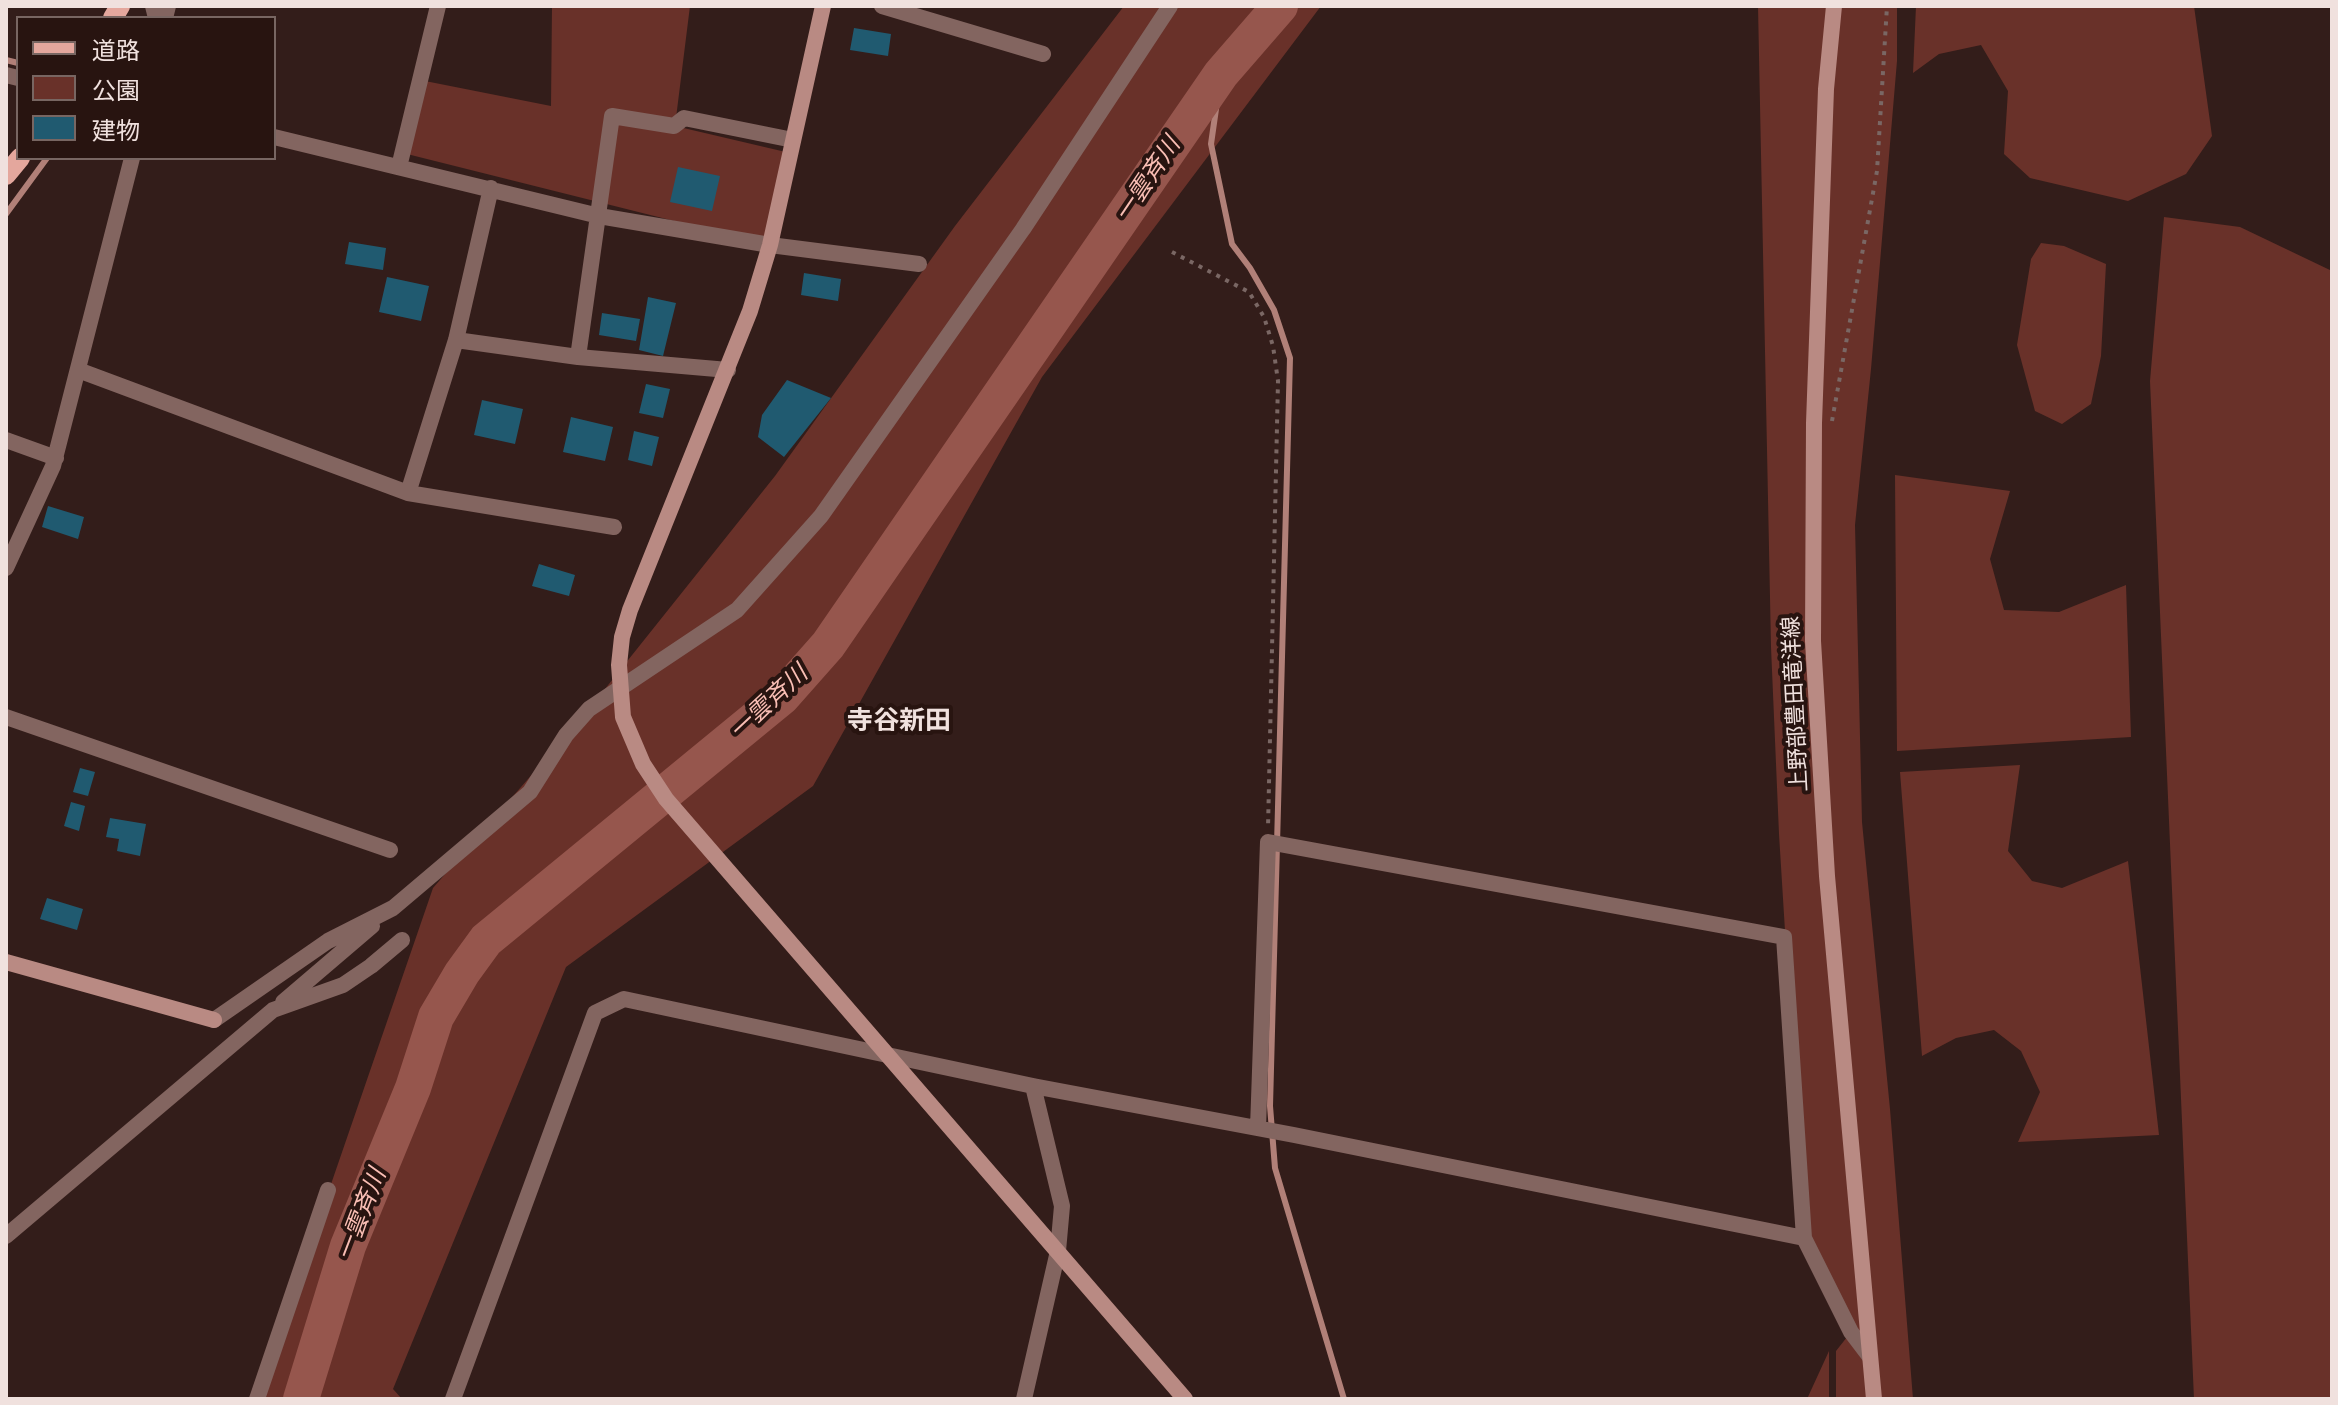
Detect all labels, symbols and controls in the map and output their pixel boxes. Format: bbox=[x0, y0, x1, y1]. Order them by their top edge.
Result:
legend bbox=[16, 16, 276, 160]
text: 道路 bbox=[92, 33, 140, 66]
text: 公園 bbox=[92, 73, 140, 106]
text: 建物 bbox=[92, 113, 140, 146]
water label: 一雲斉川 bbox=[1109, 132, 1187, 228]
street label: 上野部豊田竜洋線 bbox=[1778, 615, 1814, 793]
water label: 一雲斉川 bbox=[724, 660, 814, 746]
district label: 寺谷新田 bbox=[847, 706, 951, 738]
water label: 一雲斉川 bbox=[331, 1165, 393, 1265]

